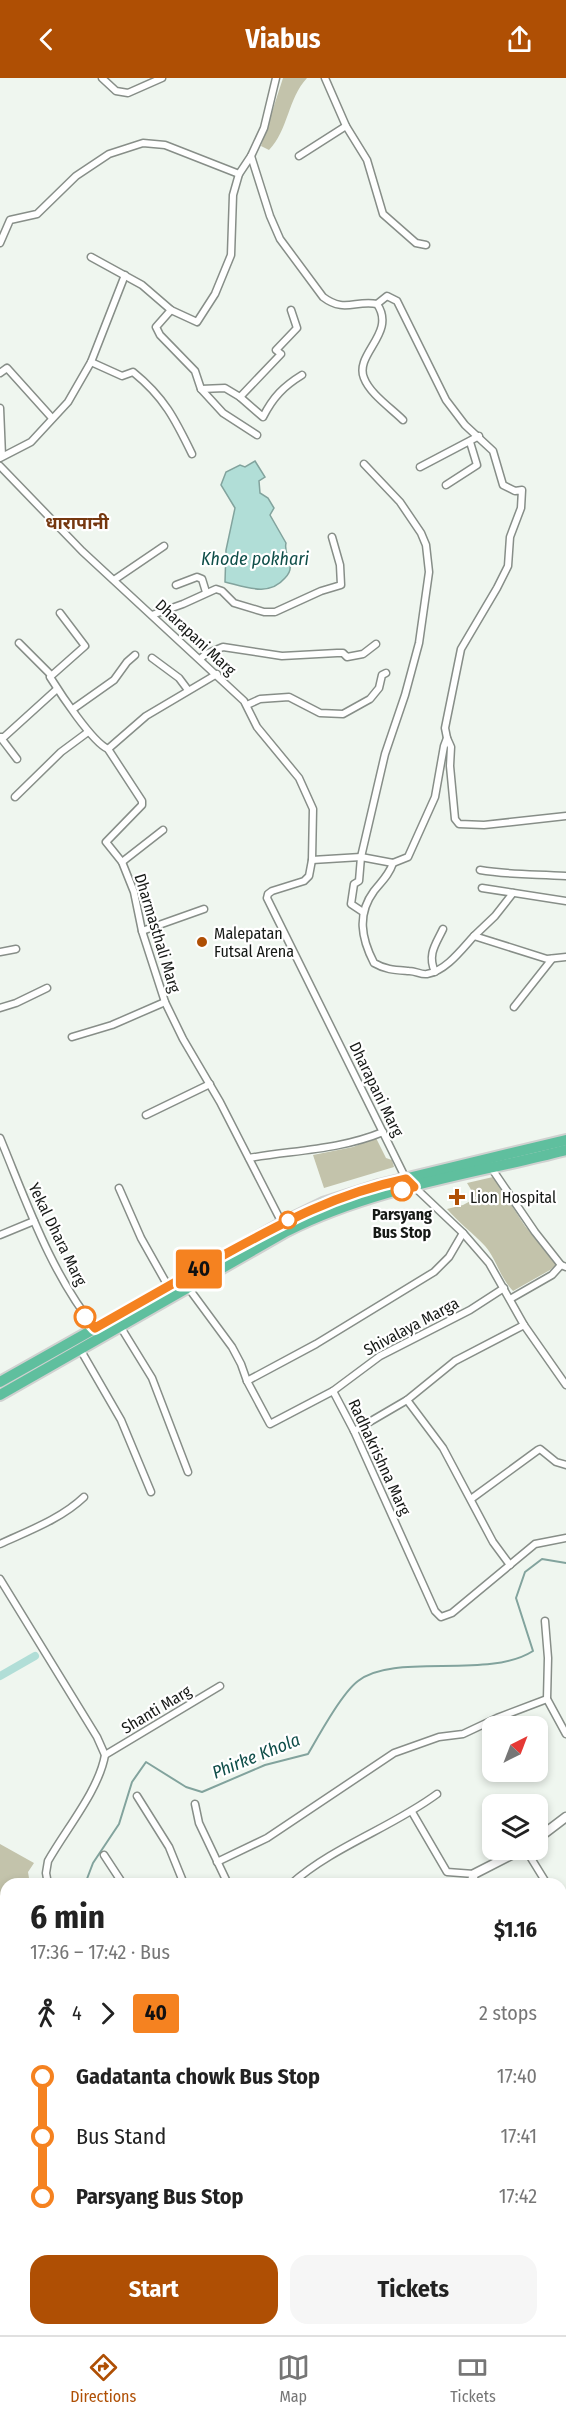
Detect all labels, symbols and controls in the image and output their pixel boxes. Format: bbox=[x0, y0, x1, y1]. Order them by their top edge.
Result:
icon: back bbox=[30, 23, 63, 56]
text: Viabus bbox=[245, 23, 321, 55]
icon: share bbox=[503, 23, 536, 56]
district label: धारापानी bbox=[45, 512, 110, 534]
water label: Khode pokhari bbox=[201, 548, 309, 570]
street label: Dharapani Marg bbox=[152, 595, 240, 680]
street label: Dharmasthali Marg bbox=[130, 871, 185, 995]
place label: Malepatan Futsal Arena bbox=[214, 924, 294, 961]
marker: Malepatan Futsal Arena bbox=[195, 935, 209, 949]
street label: Dharapani Marg bbox=[345, 1039, 408, 1140]
marker: Parsyang Bus Stop bbox=[391, 1179, 413, 1201]
street label: Yekal Dhara Marg bbox=[24, 1180, 91, 1289]
marker: Lion Hospital bbox=[448, 1188, 466, 1206]
place label: Lion Hospital bbox=[470, 1188, 556, 1207]
place label: Parsyang Bus Stop bbox=[372, 1205, 432, 1242]
unlabelled marker bbox=[279, 1211, 297, 1229]
line badge: 40 bbox=[172, 1250, 226, 1288]
text: 40 bbox=[188, 1256, 210, 1282]
street label: Shivalaya Marga bbox=[360, 1293, 462, 1359]
unlabelled marker bbox=[74, 1306, 96, 1328]
street label: Radhakrishna Marg bbox=[344, 1396, 415, 1519]
street label: Shanti Marg bbox=[118, 1681, 195, 1738]
north arrow bbox=[482, 1716, 548, 1782]
map controls bbox=[482, 1716, 548, 1860]
water label: Phirke Khola bbox=[209, 1728, 303, 1784]
button: layers bbox=[482, 1794, 548, 1860]
text: 6 min bbox=[30, 1897, 105, 1937]
text: $1.16 bbox=[494, 1916, 537, 1943]
text: 17:36 – 17:42 · Bus bbox=[30, 1940, 170, 1964]
icon: walk bbox=[30, 1997, 63, 2030]
icon: forward bbox=[91, 1997, 124, 2030]
text: 40 bbox=[145, 2000, 167, 2026]
text: 4 bbox=[72, 2001, 82, 2025]
text: 2 stops bbox=[479, 2001, 537, 2025]
text: Gadatanta chowk Bus Stop bbox=[76, 2063, 320, 2090]
text: 17:40 bbox=[497, 2064, 537, 2088]
text: Bus Stand bbox=[76, 2123, 166, 2150]
text: 17:41 bbox=[501, 2124, 537, 2148]
text: Parsyang Bus Stop bbox=[76, 2183, 243, 2210]
text: 17:42 bbox=[499, 2184, 537, 2208]
button: Start bbox=[30, 2255, 278, 2324]
button: Tickets bbox=[290, 2255, 537, 2324]
tab: Directions bbox=[70, 2351, 136, 2406]
tab: Map bbox=[277, 2351, 310, 2406]
tab: Tickets bbox=[450, 2351, 496, 2406]

